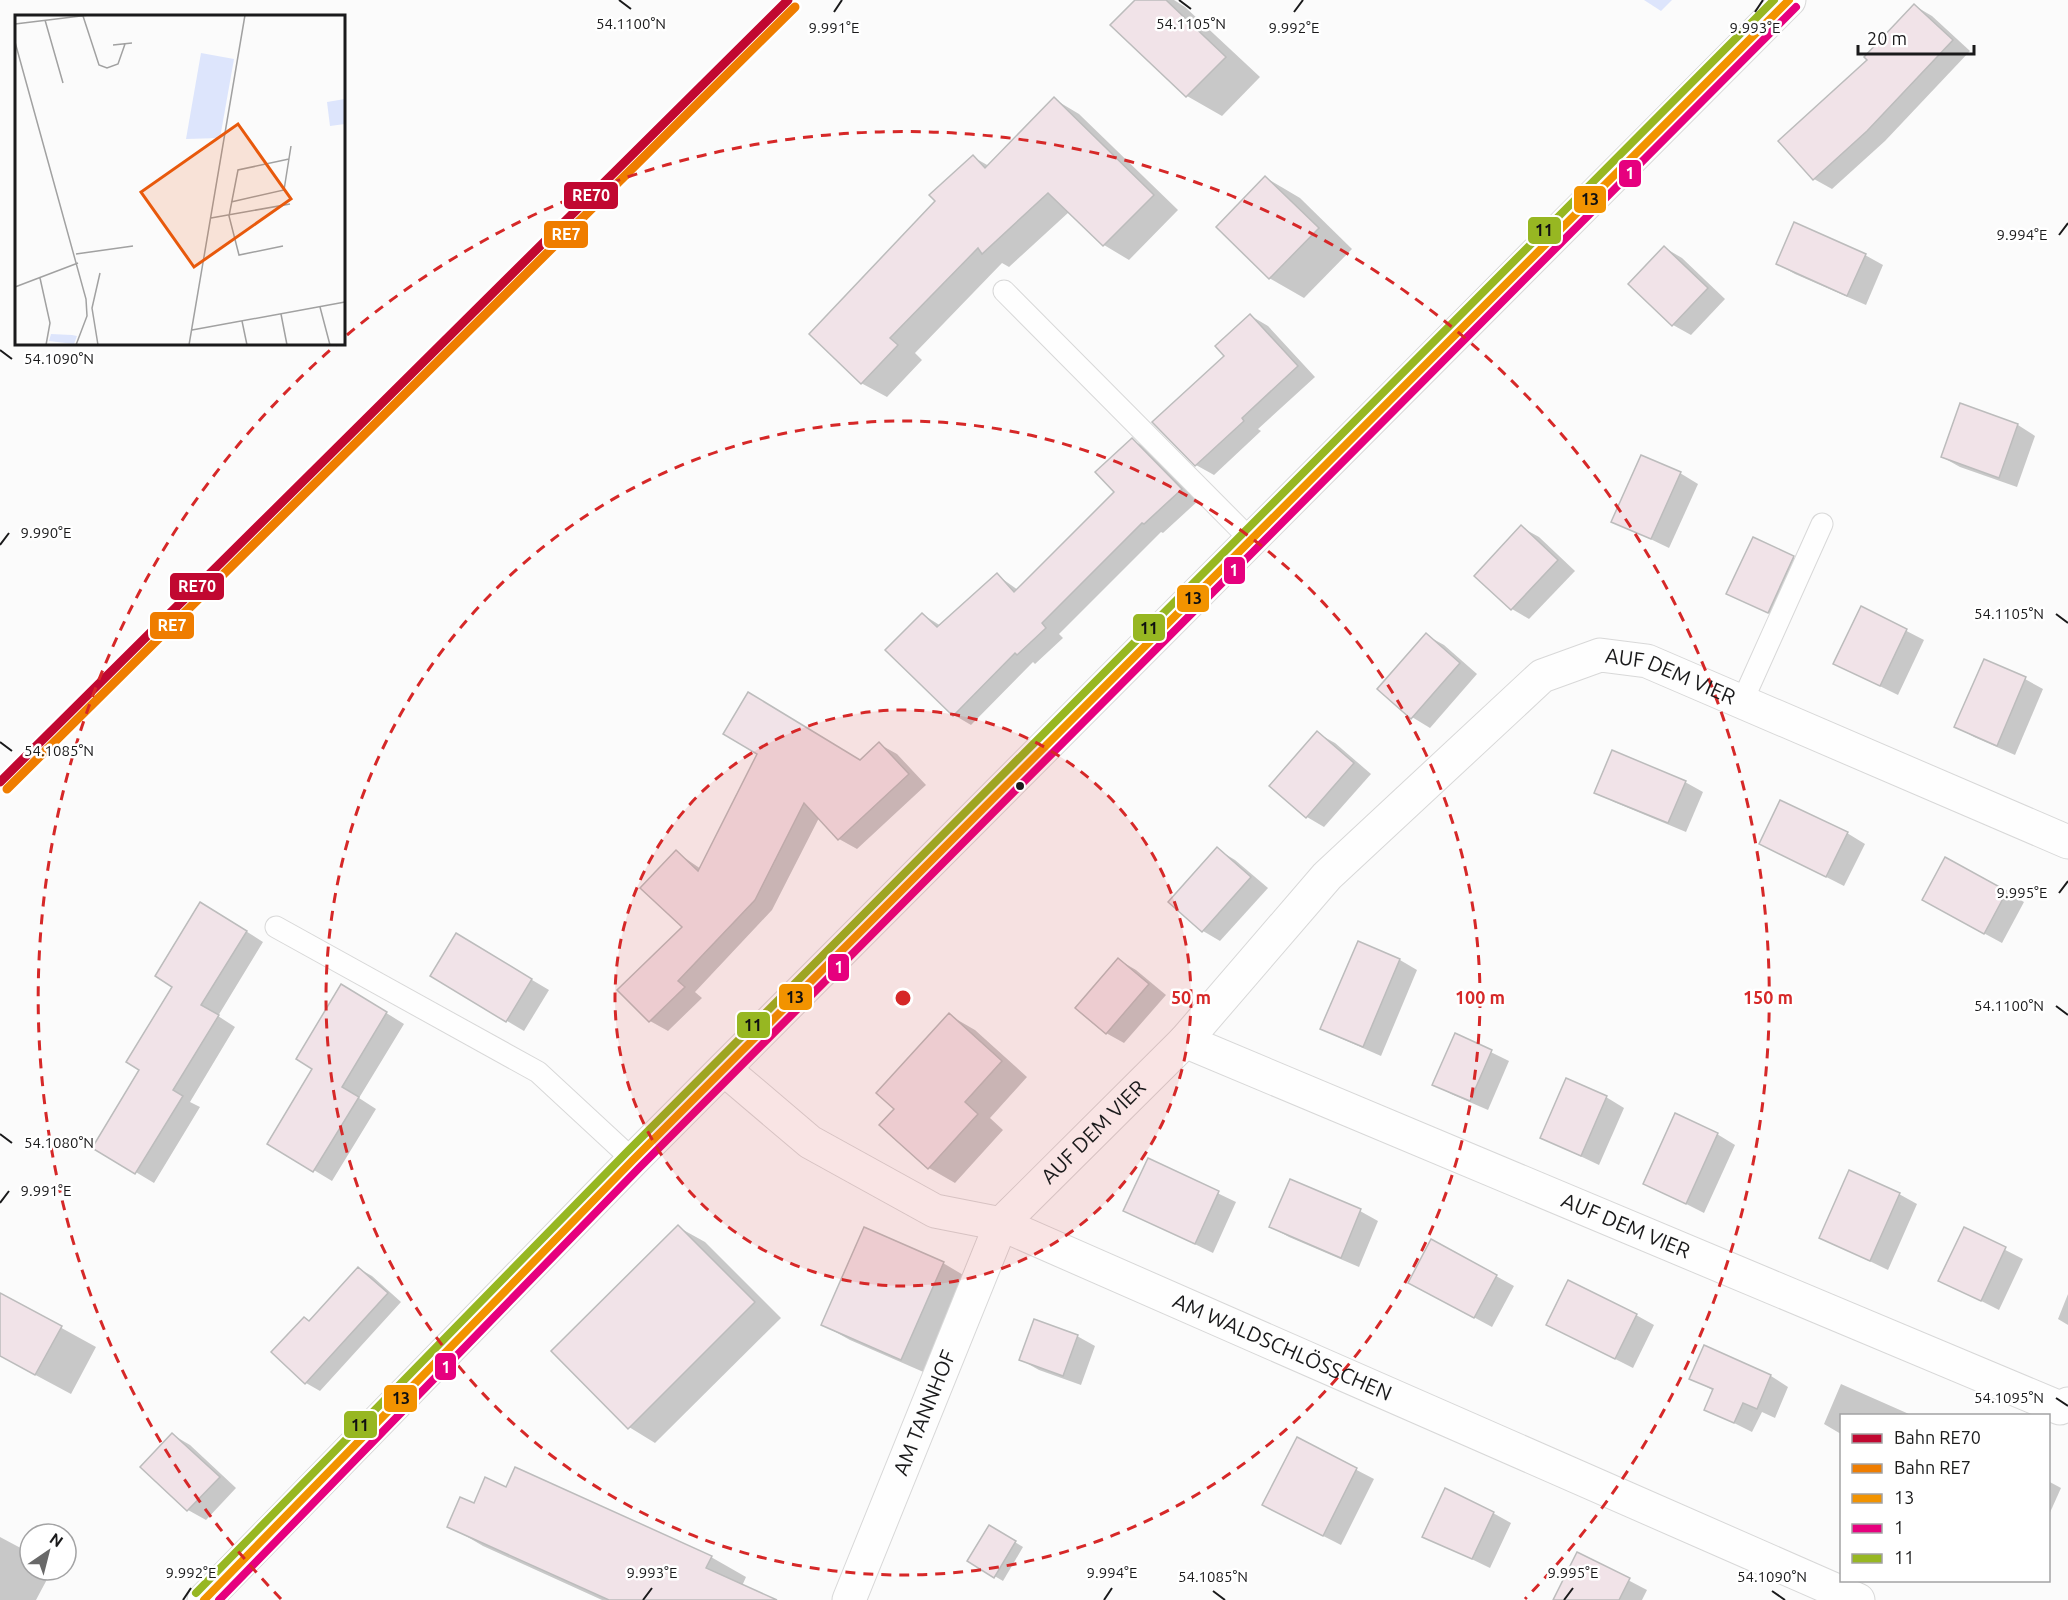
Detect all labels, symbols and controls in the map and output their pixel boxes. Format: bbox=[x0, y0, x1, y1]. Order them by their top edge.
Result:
inset map bbox=[15, 15, 345, 345]
text: 54.1100°N bbox=[596, 15, 666, 32]
text: 54.1105°N bbox=[1156, 15, 1226, 32]
scale bar bbox=[1858, 18, 1974, 56]
text: 9.991°E bbox=[809, 19, 859, 36]
text: 9.992°E bbox=[1269, 19, 1319, 36]
text: 9.993°E bbox=[1730, 19, 1780, 36]
text: 20 m bbox=[1867, 28, 1907, 48]
line badge: 1 bbox=[1618, 159, 1642, 188]
text: 1 bbox=[1625, 164, 1635, 182]
line badge: RE70 bbox=[563, 181, 619, 210]
line badge: 13 bbox=[1573, 185, 1607, 214]
text: RE70 bbox=[572, 186, 610, 204]
text: 13 bbox=[1581, 190, 1599, 208]
line badge: 11 bbox=[1527, 216, 1562, 245]
line badge: RE7 bbox=[543, 220, 589, 249]
text: 11 bbox=[1535, 221, 1553, 239]
text: RE7 bbox=[551, 225, 581, 243]
text: 9.994°E bbox=[1997, 226, 2047, 243]
text: 54.1090°N bbox=[24, 350, 94, 367]
text: 9.990°E bbox=[21, 524, 71, 541]
line badge: 1 bbox=[1223, 556, 1246, 585]
text: 1 bbox=[1229, 561, 1239, 579]
line badge: RE70 bbox=[169, 572, 225, 601]
text: RE70 bbox=[178, 577, 216, 595]
line badge: 13 bbox=[1176, 584, 1210, 613]
text: 13 bbox=[1184, 589, 1202, 607]
text: 54.1105°N bbox=[1974, 605, 2044, 622]
line badge: RE7 bbox=[149, 611, 195, 640]
line badge: 11 bbox=[1132, 613, 1166, 642]
text: RE7 bbox=[157, 616, 187, 634]
text: 11 bbox=[1140, 619, 1158, 637]
street label: AUF DEM VIER bbox=[1604, 643, 1739, 709]
text: 54.1085°N bbox=[24, 742, 94, 759]
unlabelled marker bbox=[1014, 780, 1026, 792]
text: 9.995°E bbox=[1997, 884, 2047, 901]
line badge: 1 bbox=[827, 953, 850, 982]
text: 1 bbox=[834, 958, 844, 976]
line badge: 13 bbox=[778, 983, 813, 1011]
text: 50 m bbox=[1171, 987, 1211, 1007]
text: 100 m bbox=[1455, 987, 1505, 1007]
text: 150 m bbox=[1743, 987, 1793, 1007]
text: 13 bbox=[786, 988, 804, 1006]
centre of rings bbox=[893, 988, 913, 1008]
text: 54.1100°N bbox=[1974, 997, 2044, 1014]
line badge: 11 bbox=[736, 1011, 771, 1039]
text: 11 bbox=[744, 1016, 762, 1034]
street label: AUF DEM VIER bbox=[1036, 1074, 1150, 1188]
text: 54.1080°N bbox=[24, 1134, 94, 1151]
text: 9.991°E bbox=[21, 1182, 71, 1199]
street label: AUF DEM VIER bbox=[1558, 1187, 1694, 1263]
street label: AM WALDSCHLÖSSCHEN bbox=[1170, 1288, 1396, 1405]
street label: AM TANNHOF bbox=[888, 1346, 960, 1478]
line badge: 1 bbox=[434, 1352, 457, 1381]
text: 1 bbox=[441, 1358, 451, 1376]
line badge: 13 bbox=[383, 1384, 418, 1413]
text: 13 bbox=[392, 1389, 410, 1407]
text: 54.1095°N bbox=[1974, 1389, 2044, 1406]
line badge: 11 bbox=[343, 1410, 378, 1439]
legend bbox=[1840, 1414, 2050, 1582]
text: 11 bbox=[351, 1416, 369, 1434]
text: Bahn RE70 bbox=[1894, 1427, 1981, 1447]
text: Bahn RE7 bbox=[1894, 1457, 1971, 1477]
text: 13 bbox=[1894, 1487, 1914, 1507]
text: 1 bbox=[1894, 1517, 1904, 1537]
north arrow bbox=[18, 1522, 78, 1582]
text: N bbox=[47, 1529, 67, 1551]
text: 11 bbox=[1894, 1547, 1914, 1567]
text: 9.992°E bbox=[166, 1564, 216, 1581]
text: 9.993°E bbox=[627, 1564, 677, 1581]
text: 9.994°E bbox=[1087, 1564, 1137, 1581]
text: 9.995°E bbox=[1548, 1564, 1598, 1581]
text: 54.1085°N bbox=[1178, 1568, 1248, 1585]
text: 54.1090°N bbox=[1737, 1568, 1807, 1585]

